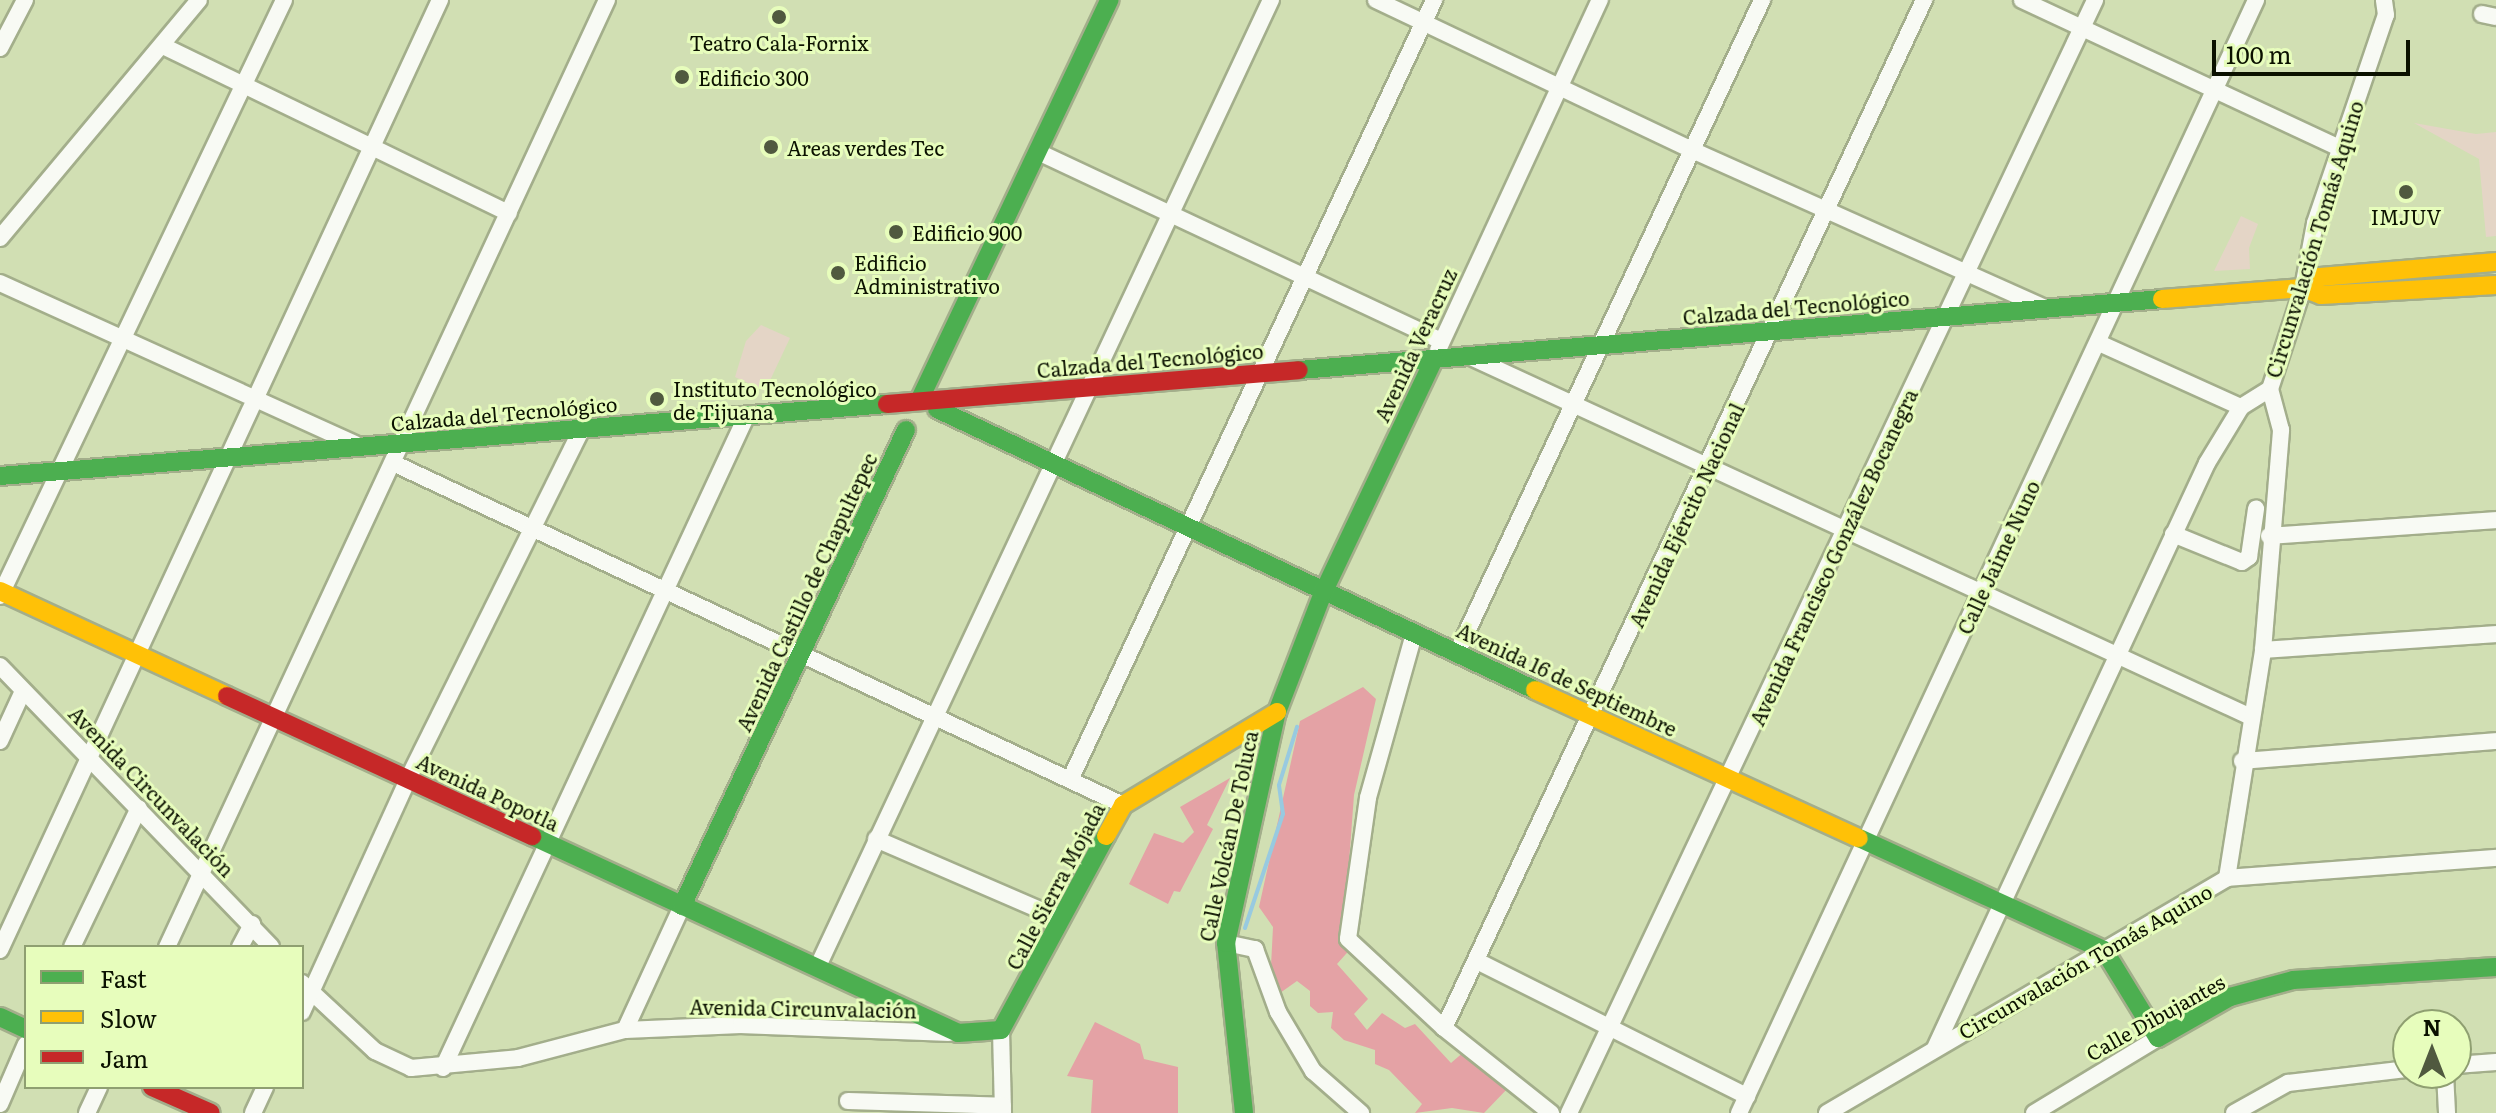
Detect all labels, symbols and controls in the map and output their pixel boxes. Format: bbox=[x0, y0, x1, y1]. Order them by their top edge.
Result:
marker: Teatro Cala-Fornix bbox=[770, 8, 788, 26]
scale bar bbox=[2216, 24, 2414, 74]
place label: Teatro Cala-Fornix bbox=[689, 30, 869, 54]
text: 100 m bbox=[2226, 36, 2292, 71]
place label: Edificio 300 bbox=[698, 65, 809, 89]
marker: Edificio 300 bbox=[673, 68, 691, 86]
street label: Circunvalación Tomás Aquino bbox=[2260, 98, 2368, 380]
place label: Areas verdes Tec bbox=[787, 135, 944, 159]
marker: Areas verdes Tec bbox=[762, 138, 780, 156]
marker: IMJUV bbox=[2397, 183, 2415, 201]
place label: IMJUV bbox=[2371, 204, 2441, 228]
place label: Edificio 900 bbox=[912, 220, 1022, 244]
marker: Edificio 900 bbox=[887, 223, 905, 241]
place label: Edificio Administrativo bbox=[854, 250, 1000, 297]
marker: Edificio Administrativo bbox=[829, 264, 847, 282]
street label: Avenida Veracruz bbox=[1369, 265, 1461, 425]
street label: Calzada del Tecnológico bbox=[1682, 285, 1910, 329]
street label: Calzada del Tecnológico bbox=[1036, 338, 1264, 382]
place label: Instituto Tecnológico de Tijuana bbox=[673, 376, 877, 423]
street label: Avenida Francisco González Bocanegra bbox=[1744, 385, 1922, 729]
marker: Instituto Tecnológico de Tijuana bbox=[648, 390, 666, 408]
street label: Calzada del Tecnológico bbox=[390, 391, 618, 435]
street label: Avenida Ejército Nacional bbox=[1623, 399, 1749, 631]
street label: Avenida Castillo de Chapultepec bbox=[731, 449, 881, 735]
street label: Calle Jaime Nuno bbox=[1952, 476, 2044, 638]
street label: Avenida 16 de Septiembre bbox=[1453, 617, 1681, 741]
street label: Avenida Circunvalación bbox=[64, 701, 240, 881]
street label: Calle Volcán De Toluca bbox=[1194, 728, 1262, 944]
street label: Avenida Popotla bbox=[413, 749, 563, 835]
street label: Calle Sierra Mojada bbox=[1001, 798, 1109, 974]
street label: Circunvalación Tomás Aquino bbox=[1954, 878, 2216, 1044]
legend bbox=[24, 945, 304, 1089]
text: Fast bbox=[100, 960, 147, 995]
street label: Calle Dibujantes bbox=[2082, 969, 2228, 1065]
street label: Avenida Circunvalación bbox=[689, 994, 917, 1022]
text: Slow bbox=[100, 1000, 157, 1035]
north arrow bbox=[2392, 1009, 2472, 1089]
text: N bbox=[2423, 1010, 2441, 1043]
text: Jam bbox=[100, 1040, 148, 1075]

